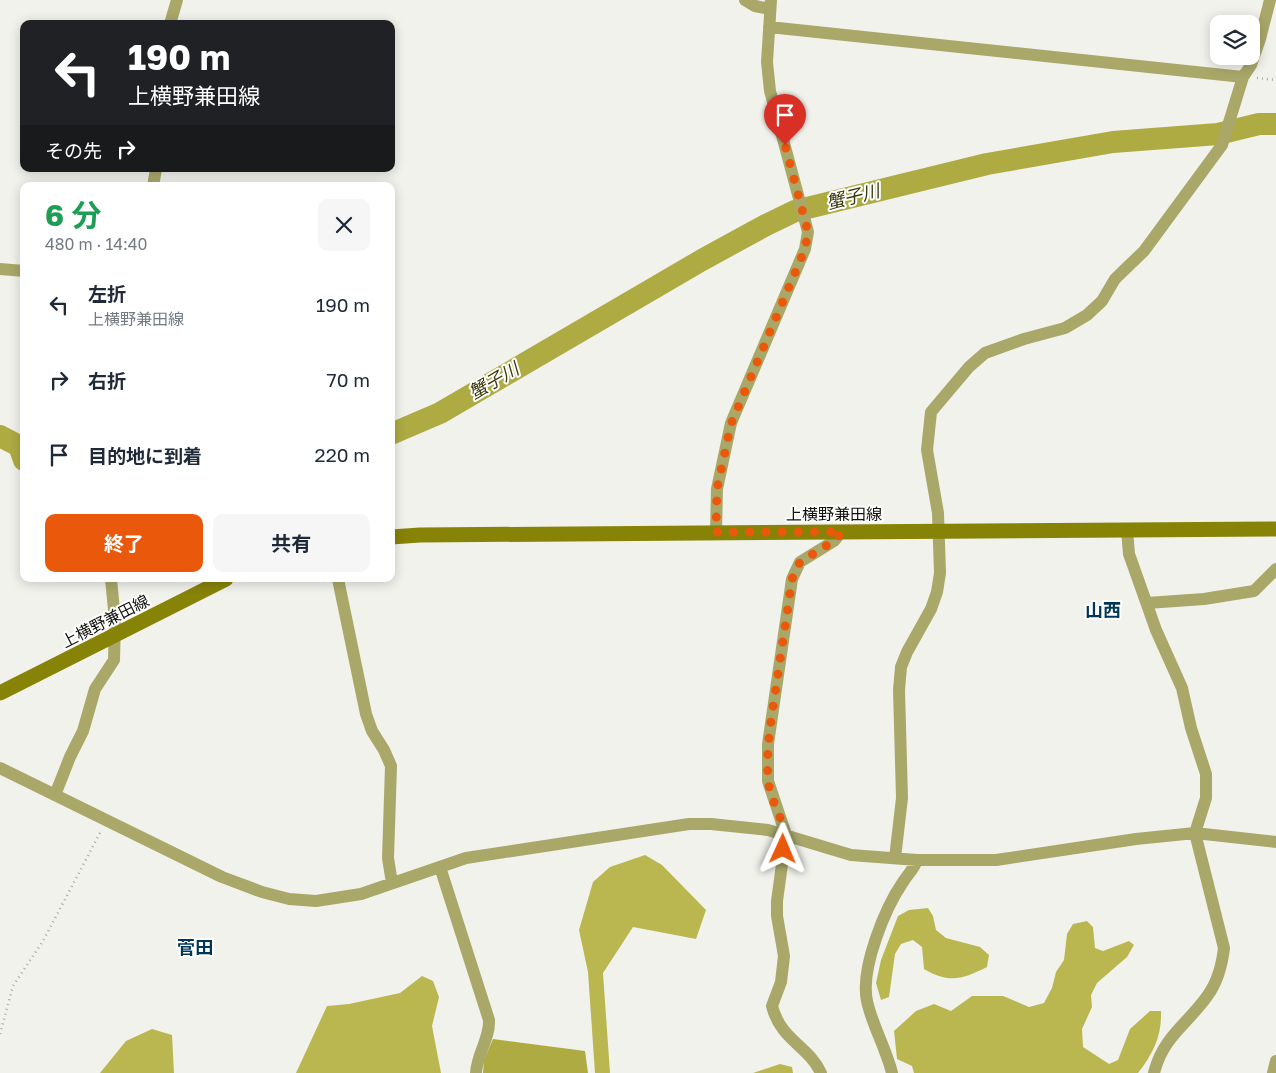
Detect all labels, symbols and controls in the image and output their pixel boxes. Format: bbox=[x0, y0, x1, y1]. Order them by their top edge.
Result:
map controls bbox=[1210, 15, 1260, 65]
button: layers bbox=[1210, 15, 1260, 65]
text: 190 m bbox=[128, 36, 230, 78]
icon: left bbox=[45, 40, 110, 105]
text: 上横野兼田線 bbox=[128, 82, 260, 109]
pin bbox=[764, 94, 806, 145]
icon: arrive bbox=[771, 101, 799, 129]
icon: right bbox=[112, 135, 140, 163]
text: その先 bbox=[45, 139, 102, 162]
water label: 蟹子川 bbox=[824, 178, 884, 213]
text: 6 分 bbox=[45, 197, 102, 233]
button: close bbox=[318, 199, 370, 251]
text: 480 m · 14:40 bbox=[45, 234, 147, 254]
text: 左折 bbox=[88, 282, 126, 305]
icon: left bbox=[45, 291, 73, 319]
text: 190 m bbox=[316, 293, 370, 316]
text: 上横野兼田線 bbox=[88, 309, 184, 329]
water label: 蟹子川 bbox=[465, 356, 524, 403]
icon: right bbox=[45, 366, 73, 394]
text: 70 m bbox=[327, 368, 370, 391]
text: 右折 bbox=[88, 369, 126, 392]
icon: arrive bbox=[45, 441, 73, 469]
text: 220 m bbox=[315, 443, 370, 466]
text: 目的地に到着 bbox=[88, 444, 202, 467]
street label: 上横野兼田線 bbox=[786, 504, 882, 524]
button: 終了 bbox=[45, 514, 203, 572]
button: 共有 bbox=[213, 514, 370, 572]
street label: 上横野兼田線 bbox=[58, 590, 152, 652]
district label: 山西 bbox=[1085, 599, 1121, 621]
position arrow bbox=[756, 822, 808, 874]
district label: 菅田 bbox=[177, 936, 213, 958]

